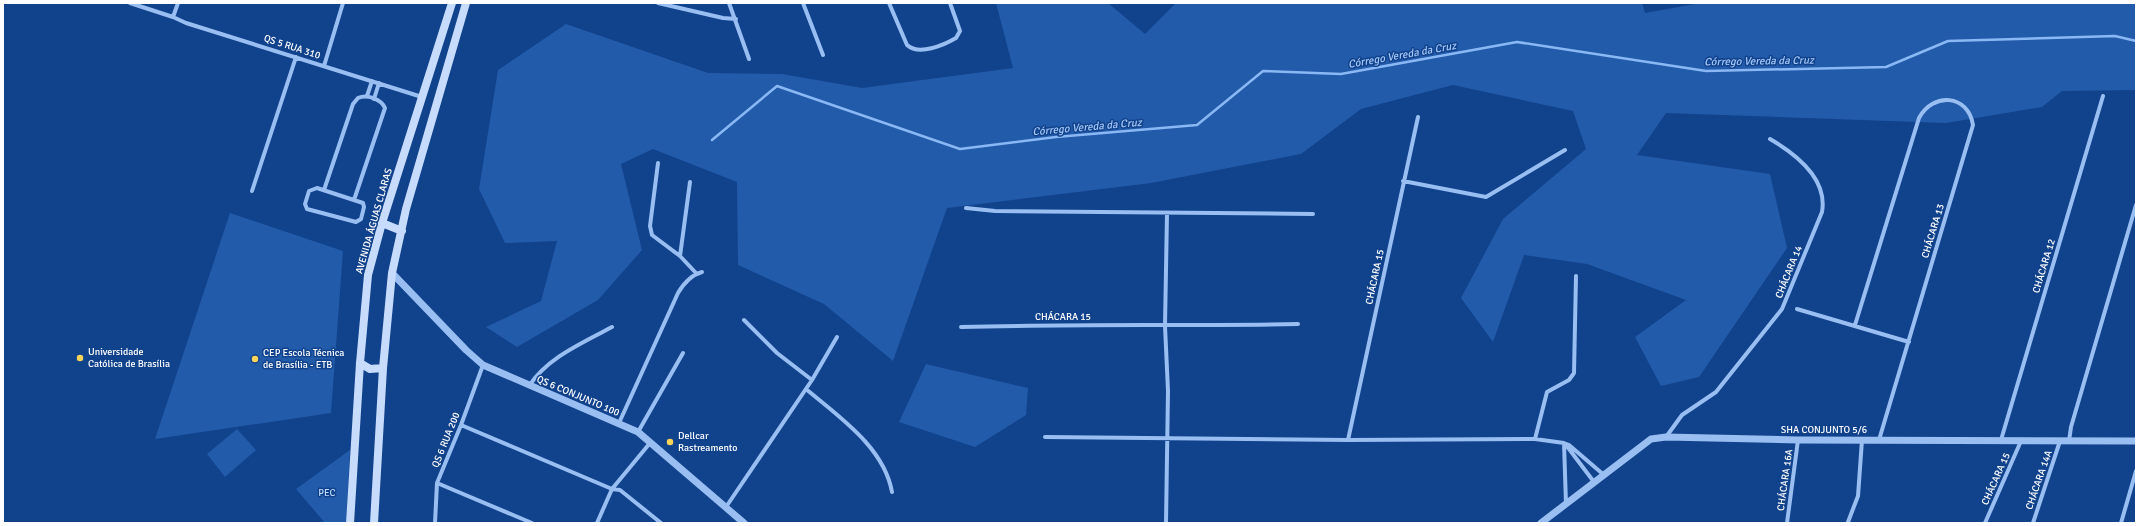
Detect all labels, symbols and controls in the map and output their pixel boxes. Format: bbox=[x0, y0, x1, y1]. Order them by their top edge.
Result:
street label: QS 5 RUA 310 bbox=[262, 32, 322, 62]
water label: Córrego Vereda da Cruz bbox=[1347, 39, 1458, 71]
water label: Córrego Vereda da Cruz bbox=[1704, 54, 1815, 68]
water label: Córrego Vereda da Cruz bbox=[1032, 116, 1143, 138]
street label: AVENIDA ÁGUAS CLARAS bbox=[352, 166, 395, 275]
street label: CHÁCARA 13 bbox=[1918, 202, 1947, 260]
street label: CHÁCARA 12 bbox=[2029, 237, 2058, 295]
street label: CHÁCARA 14 bbox=[1772, 243, 1805, 300]
street label: CHÁCARA 15 bbox=[1362, 248, 1387, 306]
street label: CHÁCARA 15 bbox=[1035, 310, 1091, 323]
place label: Universidade Católica de Brasília bbox=[88, 346, 170, 370]
place label: CEP Escola Técnica de Brasília - ETB bbox=[263, 347, 344, 371]
marker: Universidade Católica de Brasília bbox=[75, 353, 85, 363]
marker: CEP Escola Técnica de Brasília - ETB bbox=[250, 354, 260, 364]
street label: QS 6 CONJUNTO 100 bbox=[535, 373, 621, 419]
street label: QS 6 RUA 200 bbox=[429, 411, 463, 469]
street label: SHA CONJUNTO 5/6 bbox=[1781, 424, 1867, 436]
place label: Dellcar Rastreamento bbox=[678, 430, 737, 454]
marker: Dellcar Rastreamento bbox=[665, 437, 675, 447]
street label: CHÁCARA 16A bbox=[1774, 448, 1795, 512]
street label: CHÁCARA 14A bbox=[2022, 448, 2055, 511]
street label: CHÁCARA 15 bbox=[1978, 451, 2013, 507]
park label: PEC bbox=[318, 487, 336, 499]

